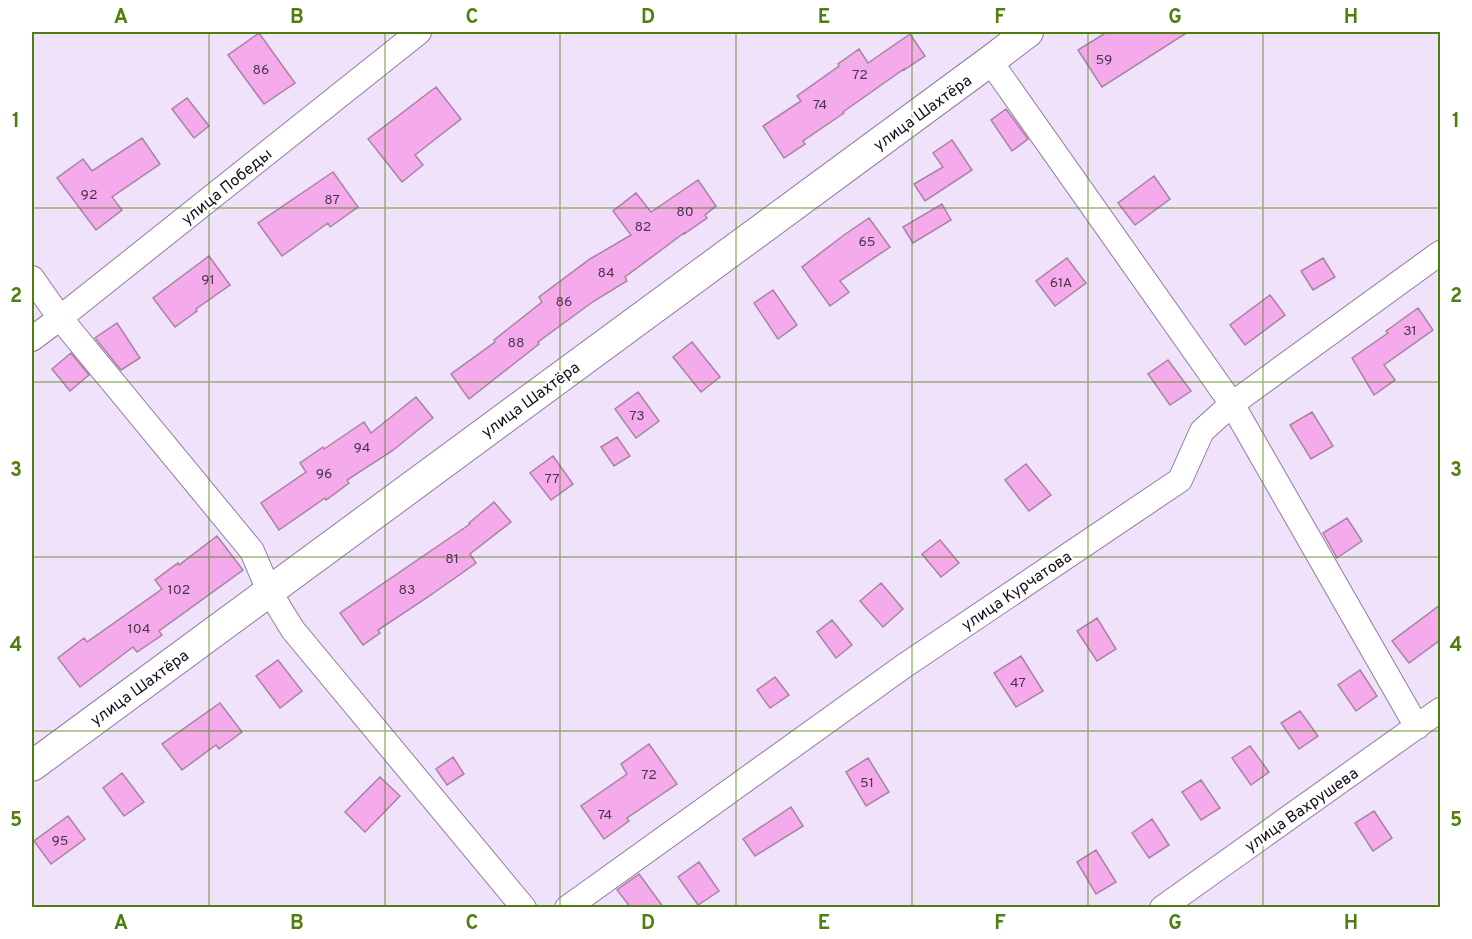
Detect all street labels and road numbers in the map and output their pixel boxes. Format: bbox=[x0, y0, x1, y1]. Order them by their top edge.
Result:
street label: улица Шахтёра bbox=[870, 71, 976, 156]
street label: улица Победы bbox=[178, 145, 277, 230]
street label: улица Шахтёра bbox=[478, 358, 584, 443]
street label: улица Курчатова bbox=[958, 547, 1076, 636]
street label: улица Шахтёра bbox=[87, 646, 193, 731]
street label: улица Вахрушева bbox=[1241, 764, 1363, 857]

